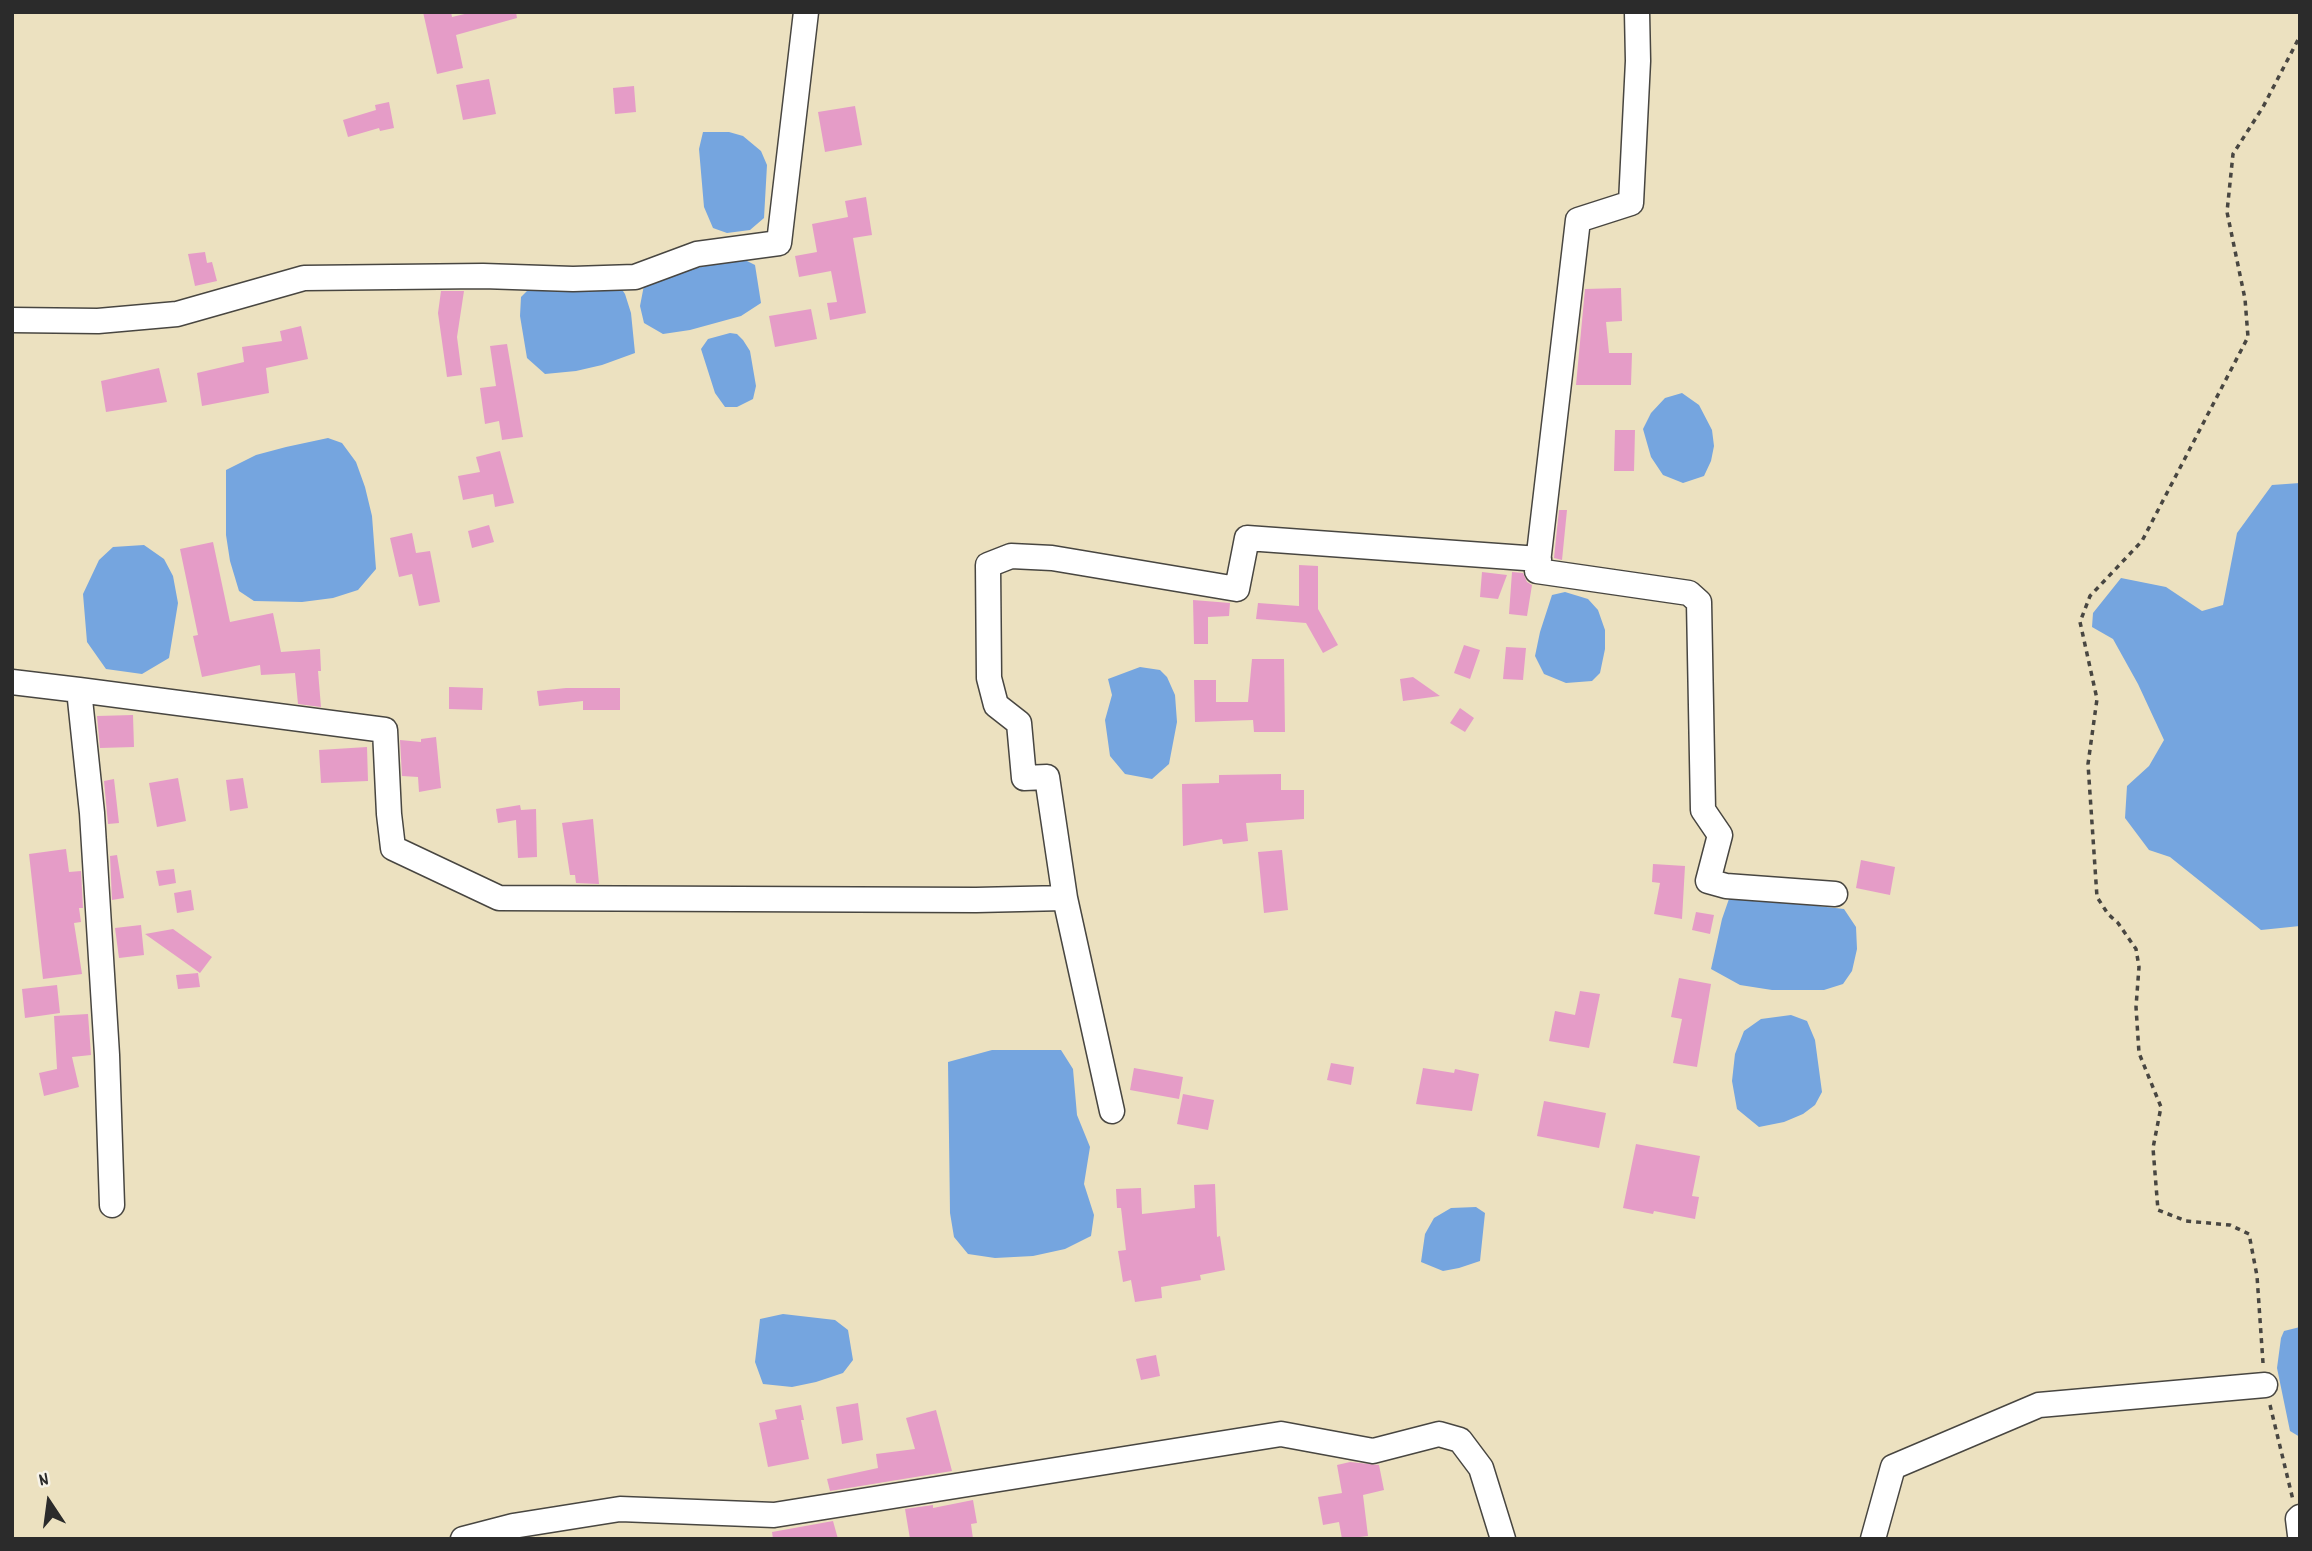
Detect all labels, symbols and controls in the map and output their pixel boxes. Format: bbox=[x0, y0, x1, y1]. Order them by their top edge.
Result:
north arrow bbox=[14, 1467, 84, 1537]
text: N bbox=[37, 1467, 52, 1495]

